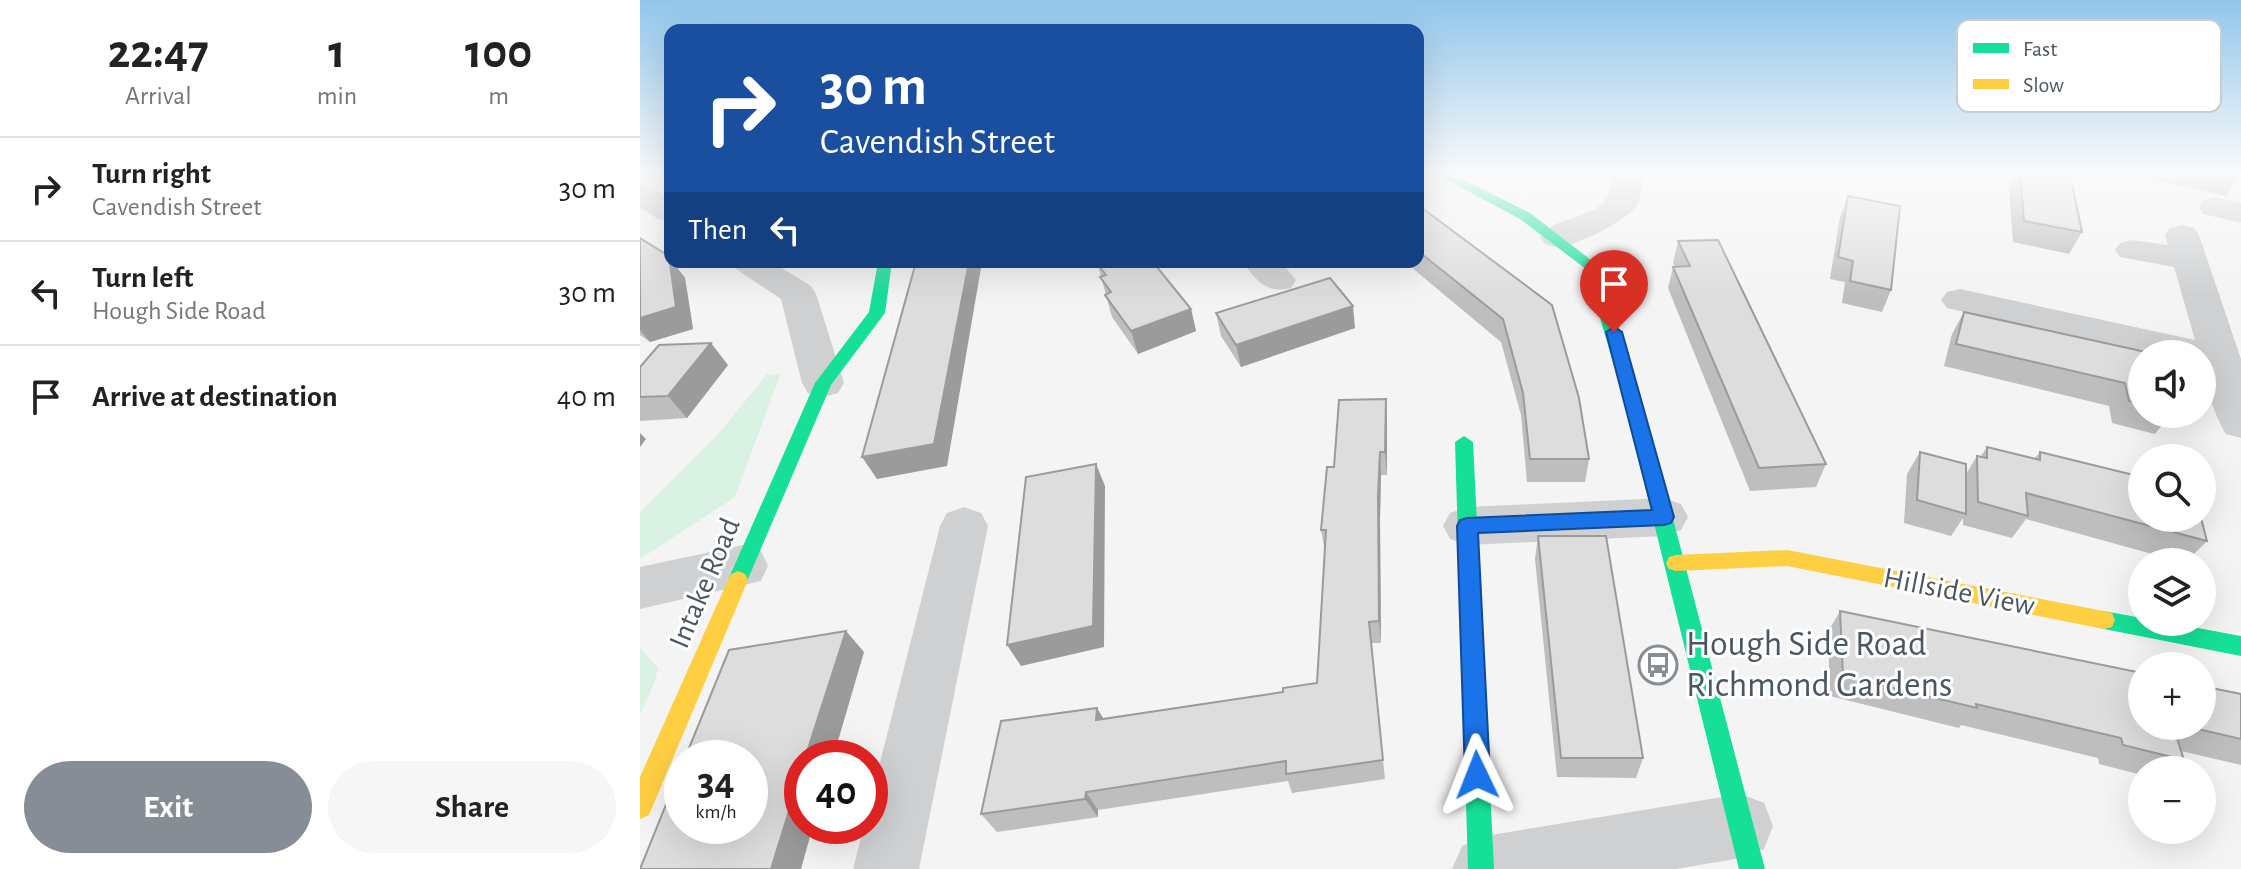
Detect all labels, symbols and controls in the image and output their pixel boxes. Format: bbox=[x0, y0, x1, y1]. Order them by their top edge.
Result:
legend bbox=[1957, 20, 2221, 112]
text: 22:47 bbox=[108, 29, 209, 77]
text: 1 bbox=[328, 29, 346, 77]
text: 100 bbox=[465, 29, 532, 77]
text: Fast bbox=[2023, 38, 2057, 60]
icon: right bbox=[688, 56, 792, 160]
text: 30 m bbox=[820, 59, 927, 115]
text: Slow bbox=[2023, 74, 2064, 96]
text: Arrival bbox=[125, 83, 192, 109]
text: min bbox=[317, 83, 357, 109]
text: m bbox=[488, 83, 509, 109]
text: Cavendish Street bbox=[820, 124, 1055, 160]
text: Turn right bbox=[92, 159, 211, 189]
icon: right bbox=[24, 167, 68, 211]
text: 30 m bbox=[559, 174, 616, 204]
text: Cavendish Street bbox=[92, 194, 262, 220]
icon: left bbox=[763, 208, 807, 252]
text: Then bbox=[688, 215, 747, 245]
pin bbox=[1580, 250, 1648, 332]
icon: arrive bbox=[1592, 262, 1636, 306]
text: Turn left bbox=[92, 263, 193, 293]
icon: left bbox=[24, 271, 68, 315]
text: 30 m bbox=[559, 278, 616, 308]
text: Hough Side Road bbox=[92, 298, 266, 324]
map controls bbox=[2128, 340, 2216, 844]
button: sound bbox=[2128, 340, 2216, 428]
icon: arrive bbox=[24, 375, 68, 419]
text: Arrive at destination bbox=[92, 382, 338, 412]
text: 40 m bbox=[557, 382, 616, 412]
button: search bbox=[2128, 444, 2216, 532]
street label: Intake Road bbox=[664, 513, 746, 653]
button: layers bbox=[2128, 548, 2216, 636]
street label: Hillside View bbox=[1881, 563, 2037, 621]
place label: Hough Side Road Richmond Gardens bbox=[1686, 626, 1952, 703]
bus stop icon: Hough Side Road Richmond Gardens bbox=[1637, 644, 1679, 686]
button: + bbox=[2128, 652, 2216, 740]
position arrow bbox=[1435, 733, 1519, 817]
speed limit sign: 40 bbox=[784, 740, 888, 844]
button: − bbox=[2128, 756, 2216, 844]
button: Exit bbox=[24, 761, 312, 853]
button: Share bbox=[328, 761, 616, 853]
text: 34 bbox=[697, 762, 735, 802]
text: km/h bbox=[695, 802, 737, 822]

